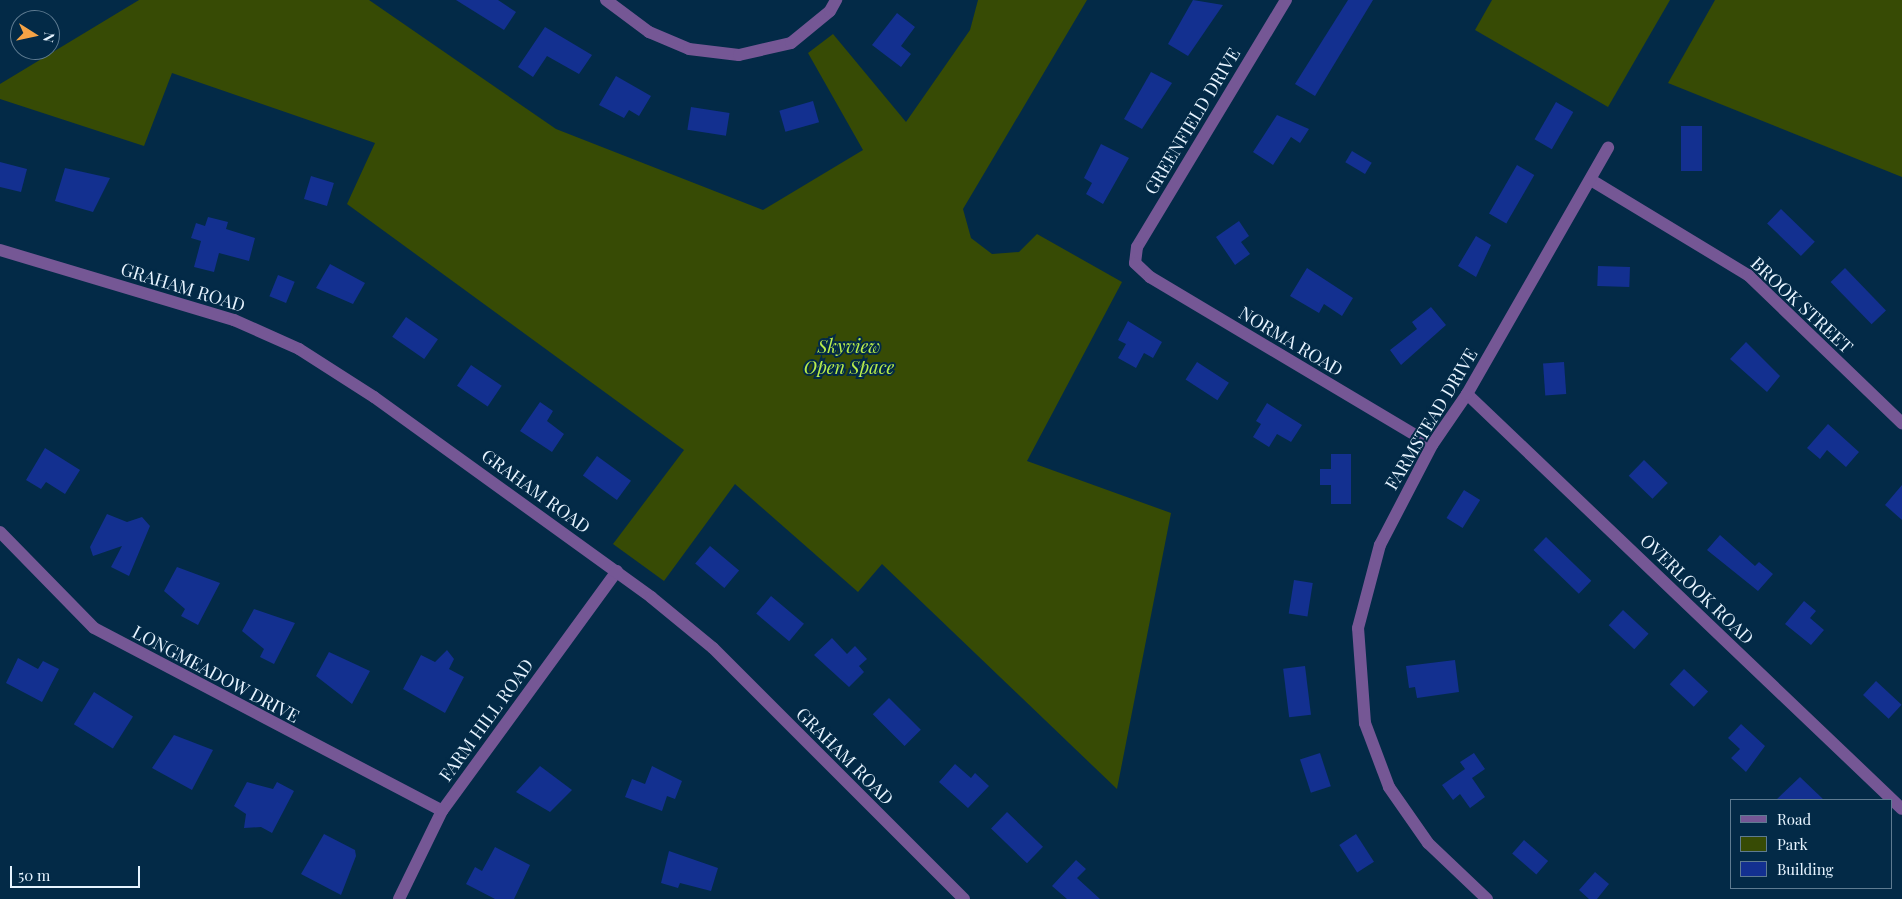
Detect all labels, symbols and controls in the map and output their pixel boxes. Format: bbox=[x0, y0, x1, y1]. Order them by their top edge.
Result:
north arrow bbox=[10, 10, 60, 60]
text: N bbox=[39, 31, 60, 44]
street label: GREENFIELD DRIVE bbox=[1140, 44, 1244, 198]
street label: BROOK STREET bbox=[1747, 252, 1857, 358]
street label: GRAHAM ROAD bbox=[118, 258, 248, 316]
street label: NORMA ROAD bbox=[1235, 301, 1347, 381]
park label: Skyview Open Space bbox=[804, 336, 894, 378]
street label: FARMSTEAD DRIVE bbox=[1380, 344, 1482, 494]
street label: GRAHAM ROAD bbox=[478, 444, 594, 538]
street label: OVERLOOK ROAD bbox=[1636, 529, 1758, 649]
street label: LONGMEADOW DRIVE bbox=[129, 621, 303, 727]
street label: FARM HILL ROAD bbox=[434, 654, 538, 786]
street label: GRAHAM ROAD bbox=[792, 703, 898, 809]
legend bbox=[1730, 799, 1892, 889]
text: Road bbox=[1777, 809, 1811, 829]
text: Park bbox=[1777, 834, 1808, 854]
scale bar bbox=[12, 856, 142, 888]
text: Building bbox=[1777, 859, 1833, 879]
text: 50 m bbox=[18, 865, 50, 885]

